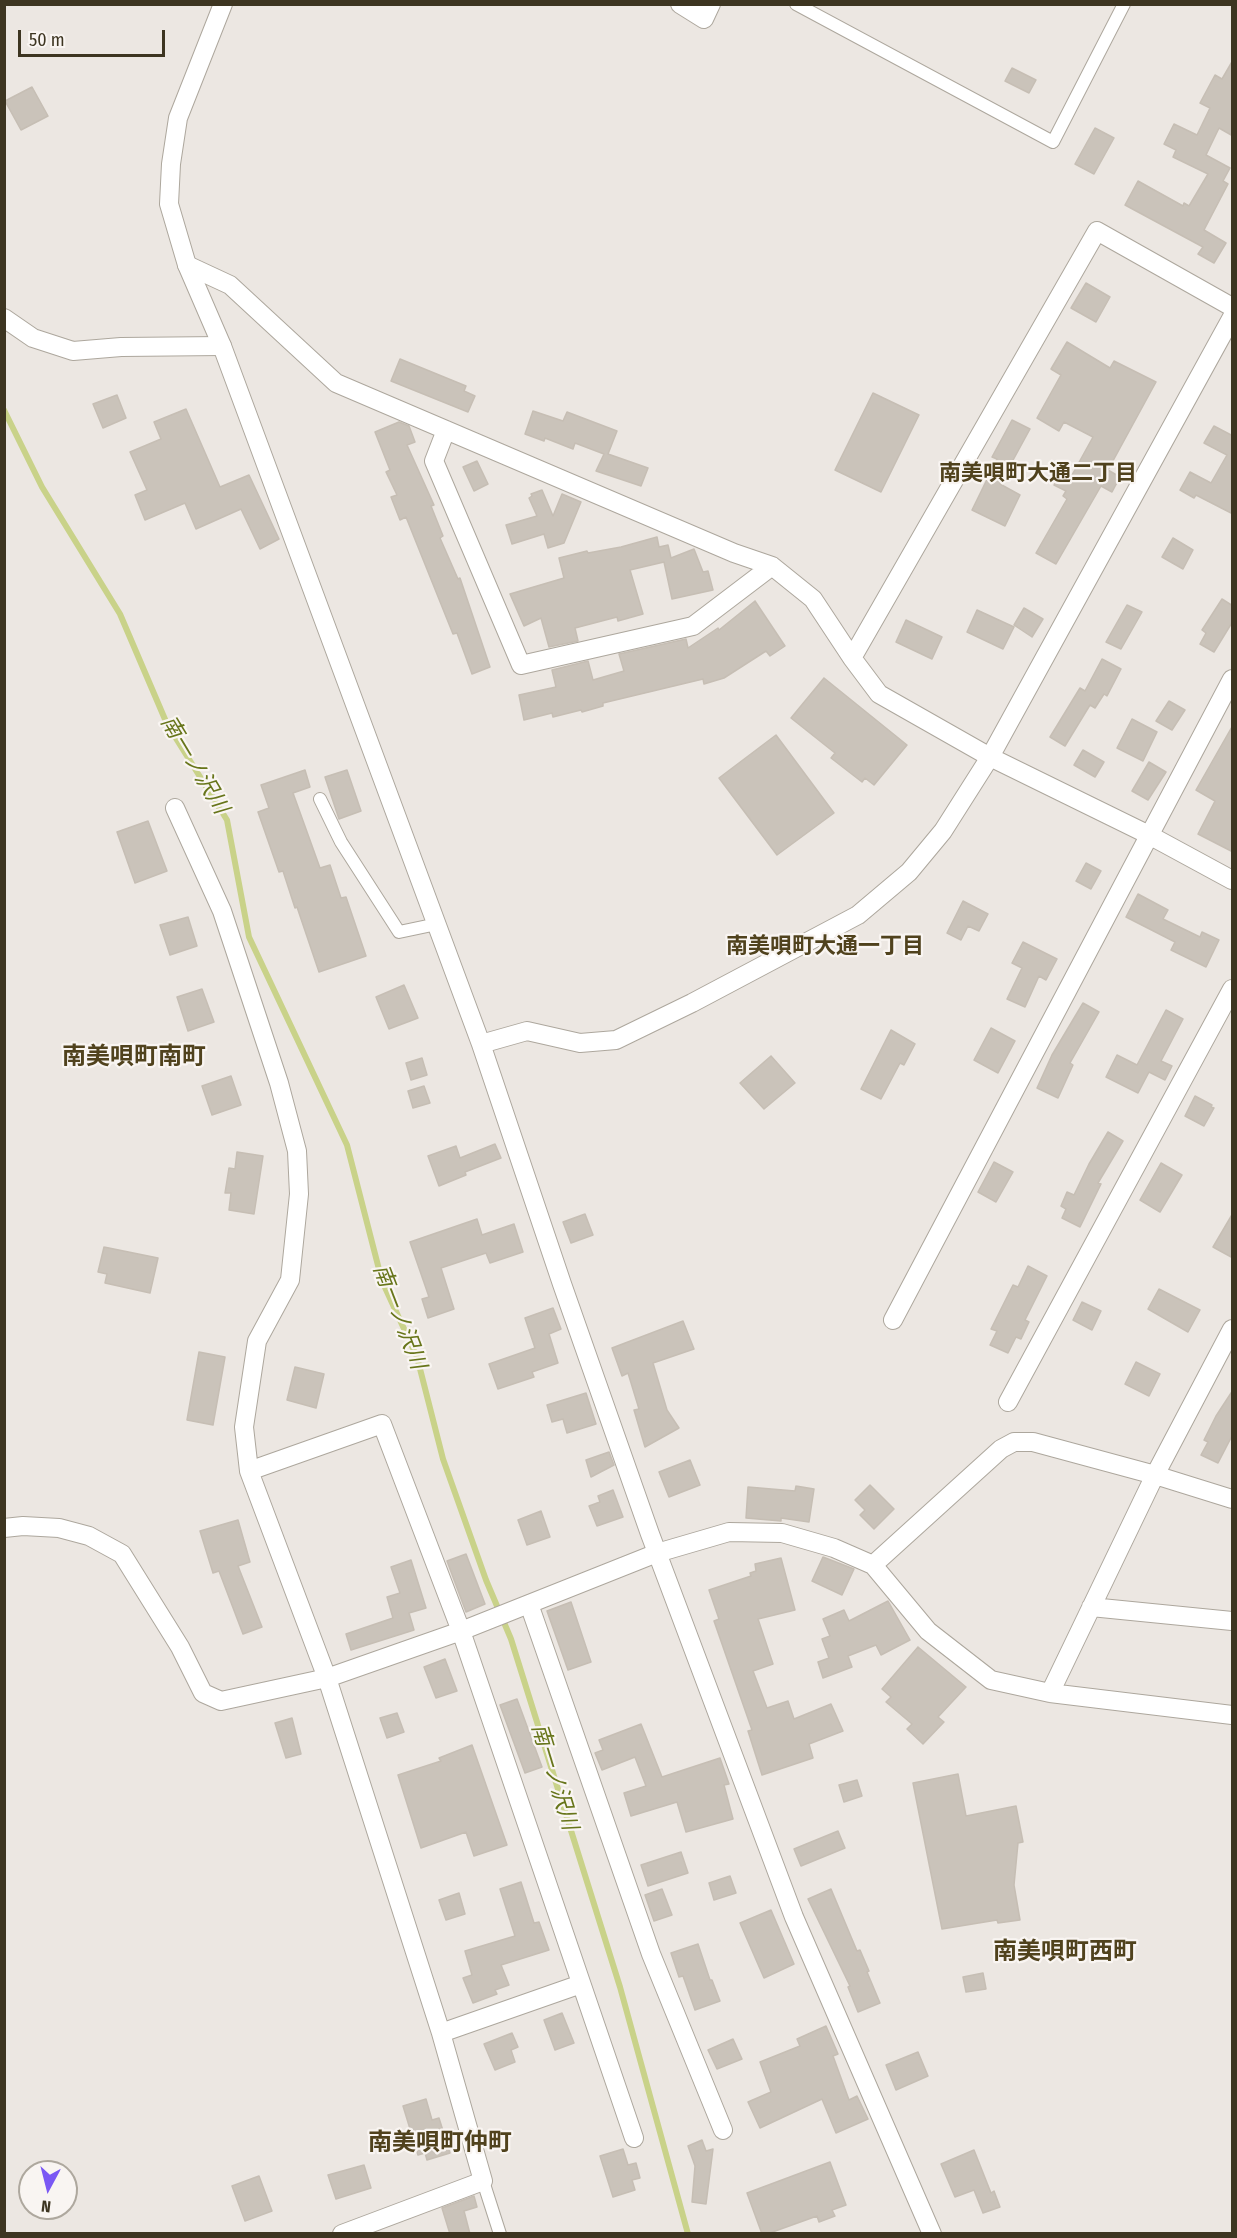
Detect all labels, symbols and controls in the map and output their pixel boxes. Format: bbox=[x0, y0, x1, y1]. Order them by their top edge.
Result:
scale bar bbox=[21, 18, 168, 56]
text: 50 m bbox=[29, 29, 65, 51]
district label: 南美唄町大通二丁目 bbox=[939, 461, 1137, 487]
water label: 南一ノ沢川 bbox=[154, 711, 234, 819]
district label: 南美唄町大通一丁目 bbox=[726, 934, 924, 960]
district label: 南美唄町南町 bbox=[62, 1043, 206, 1071]
water label: 南一ノ沢川 bbox=[367, 1261, 431, 1373]
water label: 南一ノ沢川 bbox=[525, 1721, 583, 1833]
district label: 南美唄町西町 bbox=[993, 1938, 1137, 1966]
district label: 南美唄町仲町 bbox=[368, 2129, 512, 2157]
north arrow bbox=[18, 2160, 78, 2220]
text: N bbox=[40, 2196, 52, 2216]

